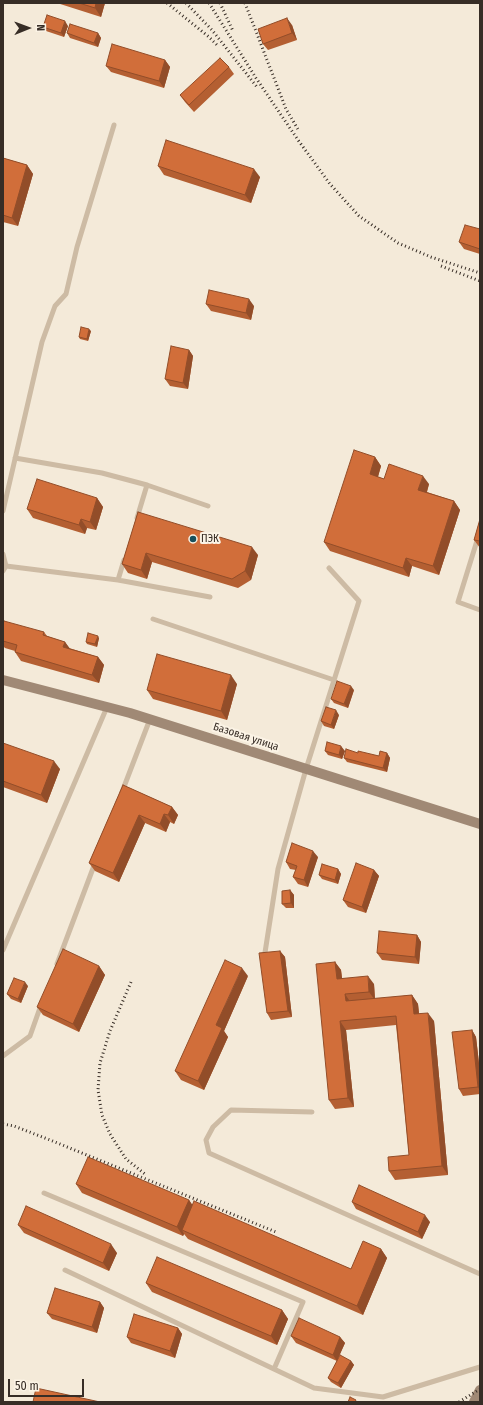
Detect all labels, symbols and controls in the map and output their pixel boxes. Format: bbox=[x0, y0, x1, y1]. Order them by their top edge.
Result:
north arrow bbox=[8, 8, 48, 48]
text: N bbox=[34, 24, 47, 31]
place label: ПЭК bbox=[201, 532, 219, 546]
marker: ПЭК bbox=[188, 534, 198, 544]
street label: Базовая улица bbox=[212, 720, 280, 754]
scale bar bbox=[10, 1371, 86, 1397]
text: 50 m bbox=[15, 1379, 39, 1393]

